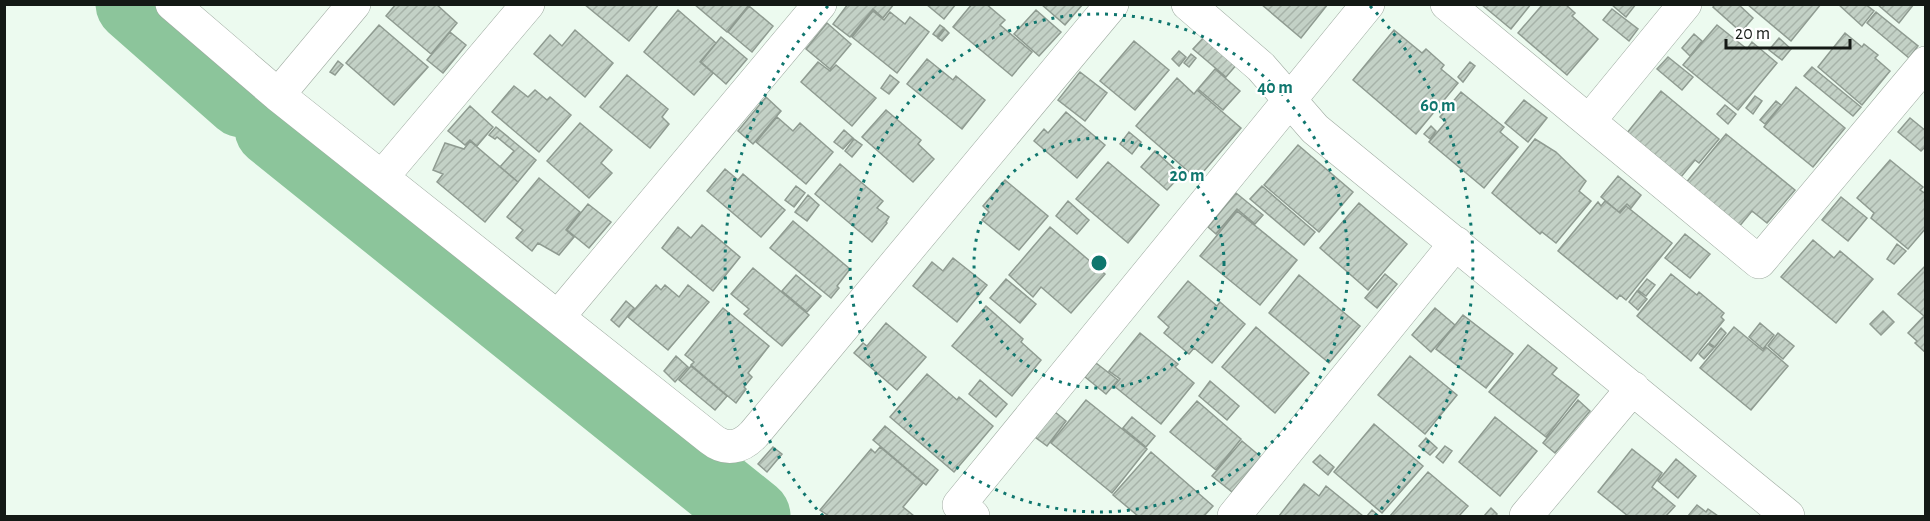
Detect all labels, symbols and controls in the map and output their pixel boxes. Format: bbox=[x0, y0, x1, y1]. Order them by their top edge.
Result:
scale bar bbox=[1726, 12, 1850, 50]
text: 20 m bbox=[1735, 25, 1770, 43]
text: 40 m bbox=[1257, 79, 1293, 97]
text: 60 m bbox=[1420, 97, 1456, 115]
text: 20 m bbox=[1169, 167, 1205, 185]
centre of rings bbox=[1089, 253, 1109, 273]

